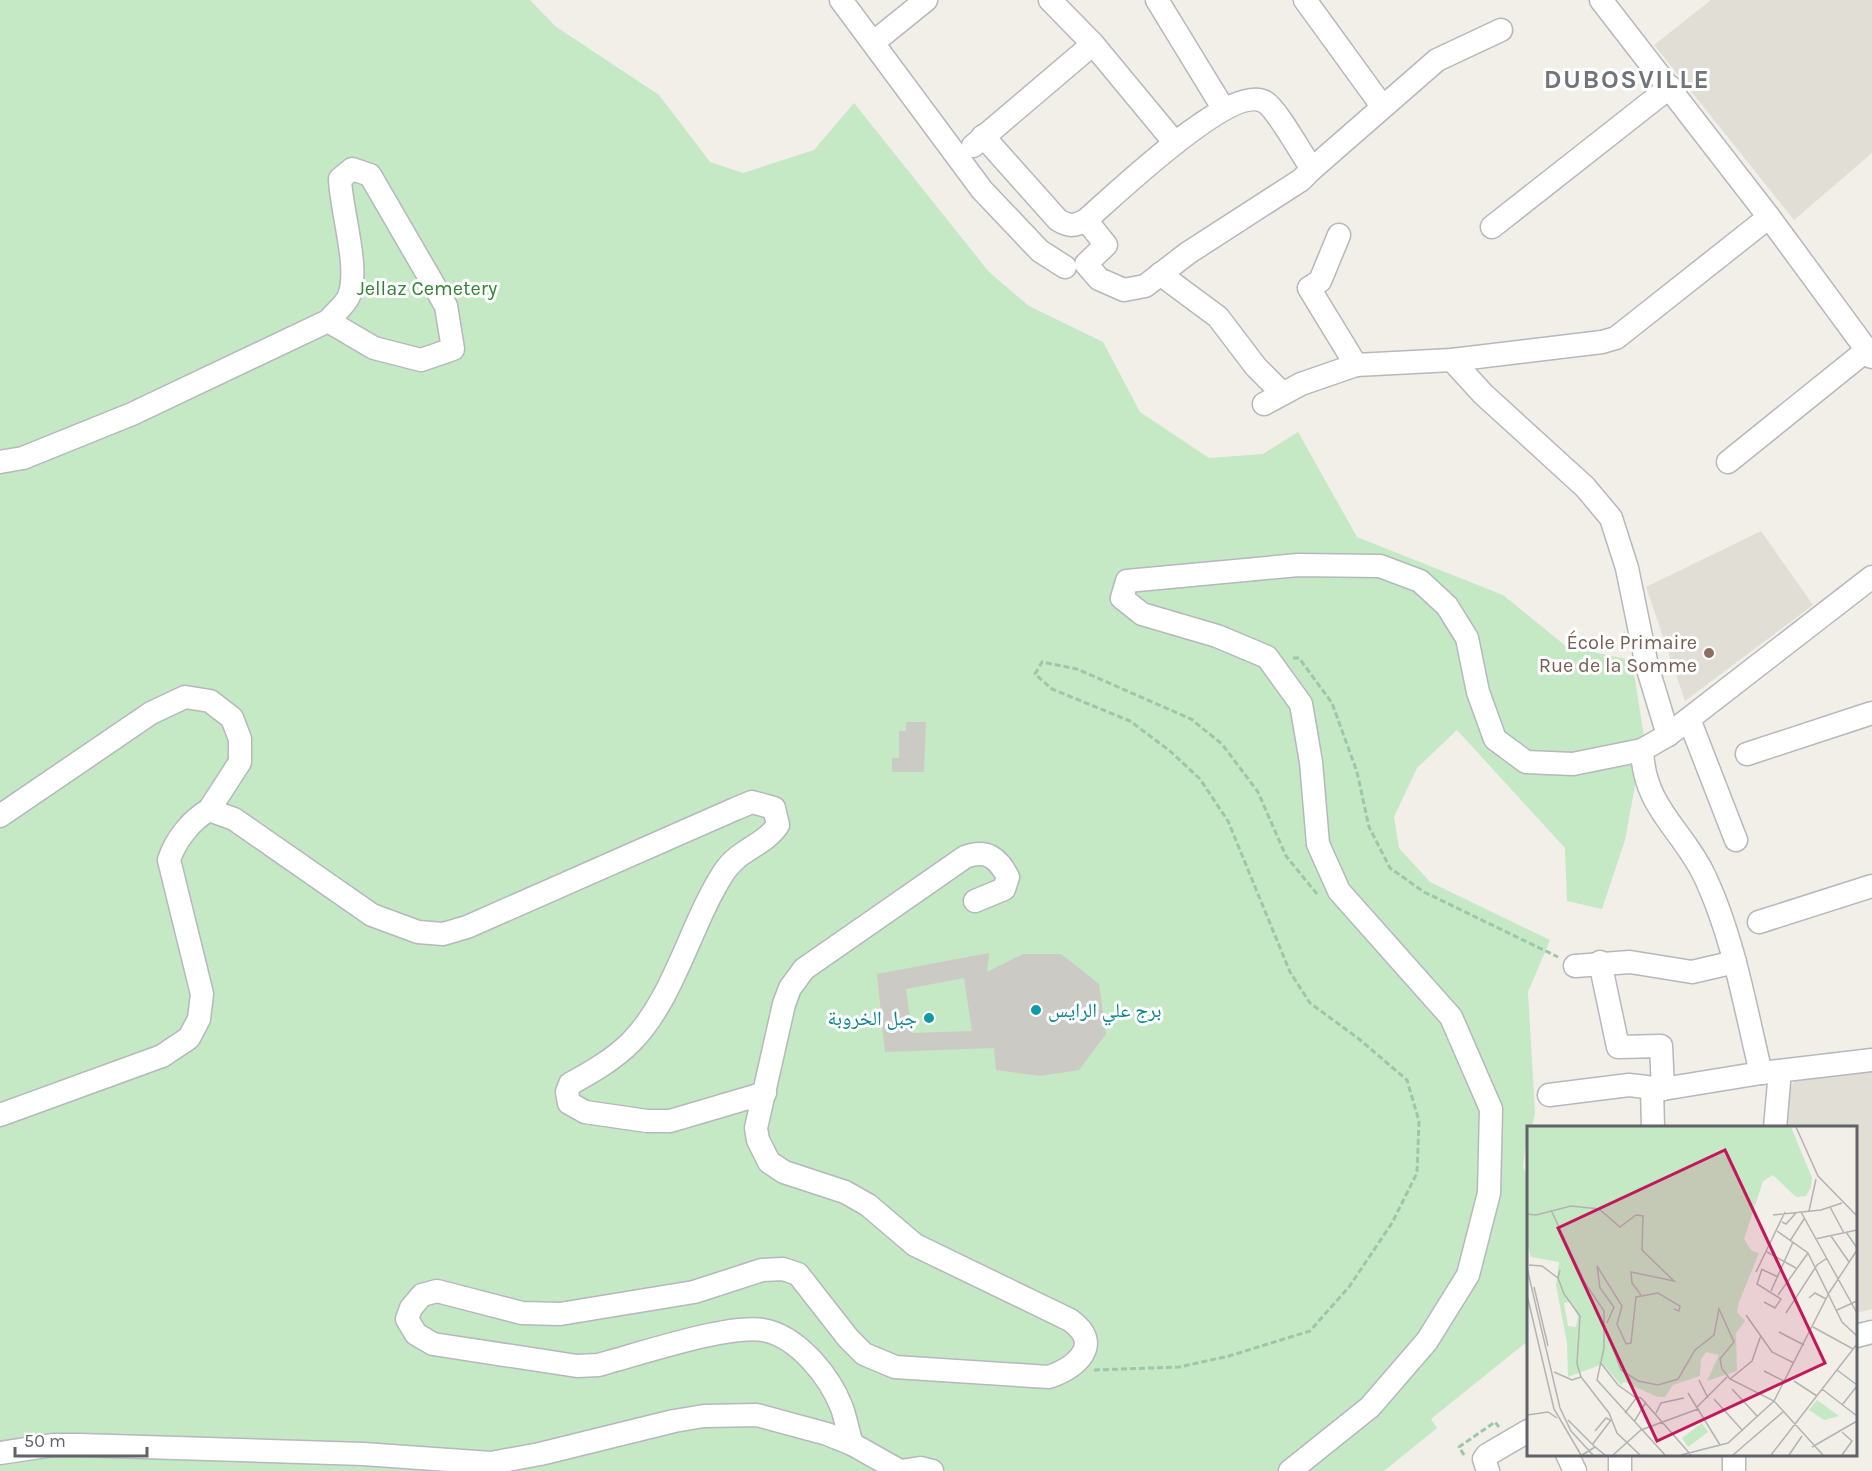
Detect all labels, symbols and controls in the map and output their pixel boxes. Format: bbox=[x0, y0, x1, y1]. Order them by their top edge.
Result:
district label: DUBOSVILLE bbox=[1544, 64, 1710, 95]
park label: Jellaz Cemetery bbox=[357, 277, 497, 300]
place label: École Primaire Rue de la Somme bbox=[1539, 630, 1697, 677]
marker: École Primaire Rue de la Somme bbox=[1702, 646, 1716, 660]
place label: برج علي الرايس bbox=[1048, 999, 1162, 1026]
marker: برج علي الرايس bbox=[1029, 1003, 1043, 1017]
place label: جبل الخروبة bbox=[828, 1007, 917, 1030]
marker: جبل الخروبة bbox=[922, 1011, 936, 1025]
inset map bbox=[1527, 1126, 1857, 1456]
scale bar bbox=[15, 1420, 147, 1458]
text: 50 m bbox=[24, 1430, 66, 1452]

